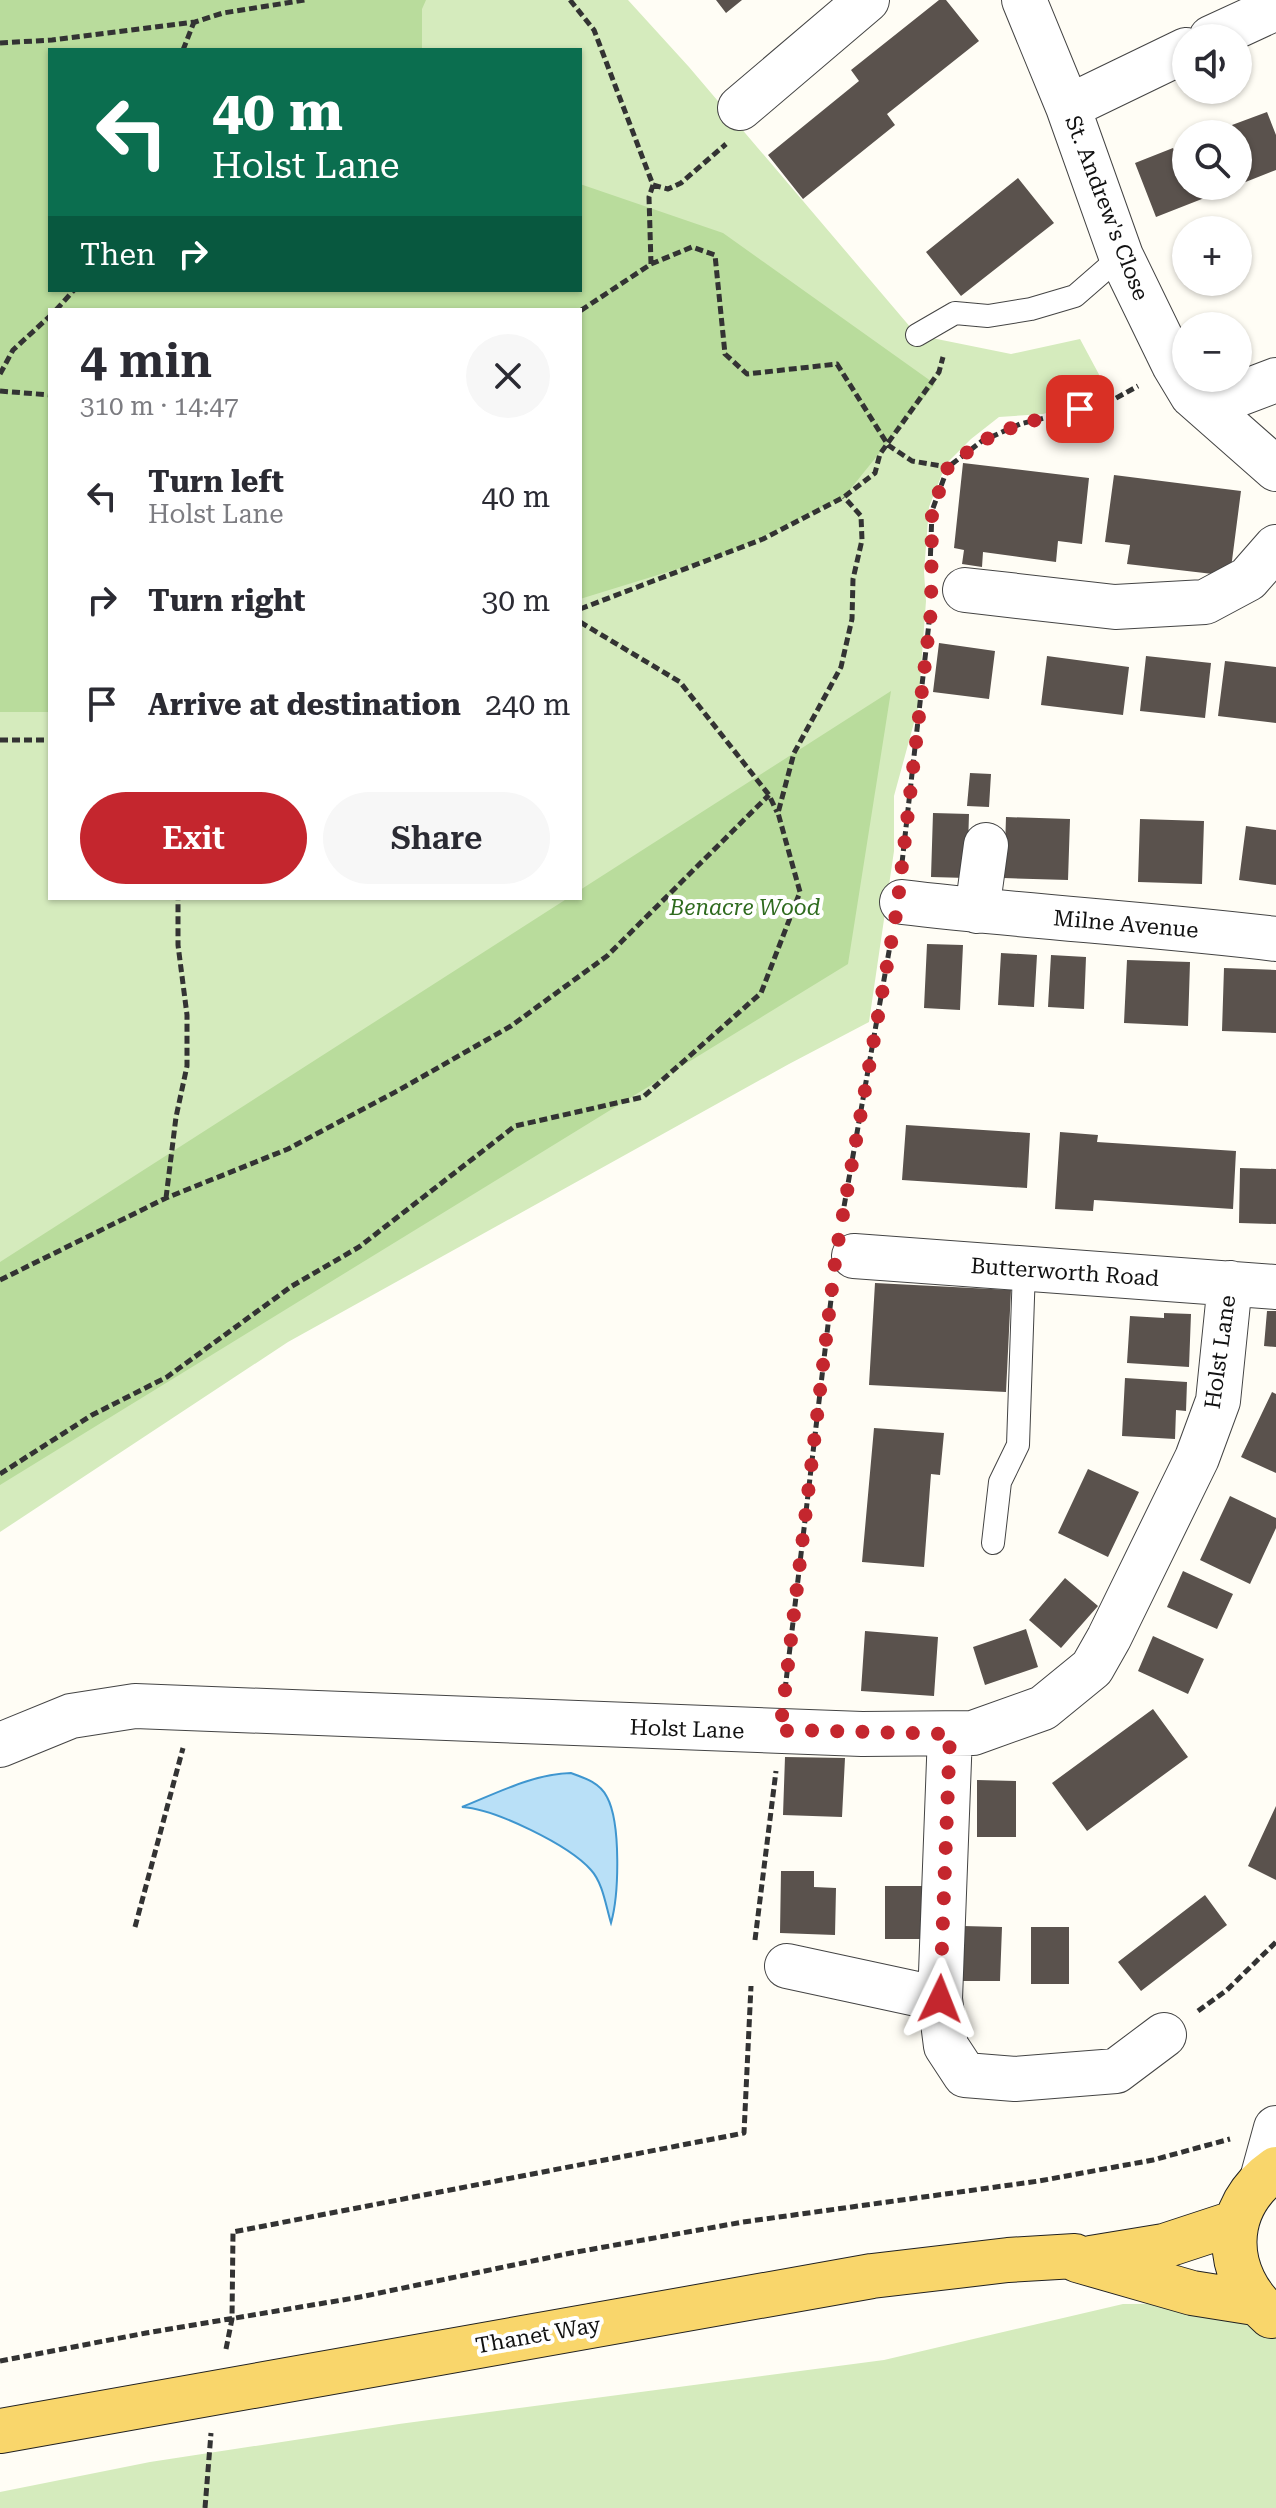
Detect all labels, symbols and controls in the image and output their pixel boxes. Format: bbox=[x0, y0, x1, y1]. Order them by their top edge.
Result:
map controls bbox=[1172, 24, 1252, 392]
button: sound bbox=[1172, 24, 1252, 104]
text: 40 m bbox=[212, 78, 343, 144]
icon: left bbox=[80, 80, 184, 184]
street label: St. Andrew's Close bbox=[1060, 112, 1154, 304]
button: search bbox=[1172, 120, 1252, 200]
text: Holst Lane bbox=[212, 145, 400, 187]
button: + bbox=[1172, 216, 1252, 296]
icon: right bbox=[171, 232, 215, 276]
text: Then bbox=[80, 237, 155, 272]
button: − bbox=[1172, 312, 1252, 392]
text: 4 min bbox=[80, 333, 212, 389]
button: close bbox=[466, 334, 550, 418]
pin bbox=[1046, 375, 1114, 443]
icon: arrive bbox=[1058, 387, 1102, 431]
text: 310 m · 14:47 bbox=[80, 391, 239, 421]
text: Turn left bbox=[148, 464, 284, 499]
icon: left bbox=[80, 474, 124, 518]
text: 40 m bbox=[481, 479, 550, 514]
text: Holst Lane bbox=[148, 499, 284, 529]
icon: right bbox=[80, 578, 124, 622]
text: Turn right bbox=[148, 583, 305, 618]
text: 30 m bbox=[481, 583, 550, 618]
icon: arrive bbox=[80, 682, 124, 726]
text: Arrive at destination bbox=[148, 687, 461, 722]
text: 240 m bbox=[485, 687, 570, 722]
button: Exit bbox=[80, 792, 307, 884]
button: Share bbox=[323, 792, 550, 884]
park label: Benacre Wood bbox=[669, 895, 821, 920]
street label: Milne Avenue bbox=[1052, 905, 1200, 943]
street label: Butterworth Road bbox=[970, 1253, 1160, 1291]
street label: Holst Lane bbox=[1200, 1293, 1240, 1411]
street label: Holst Lane bbox=[629, 1715, 745, 1743]
position arrow bbox=[898, 1957, 982, 2041]
street label: Thanet Way bbox=[473, 2312, 603, 2358]

